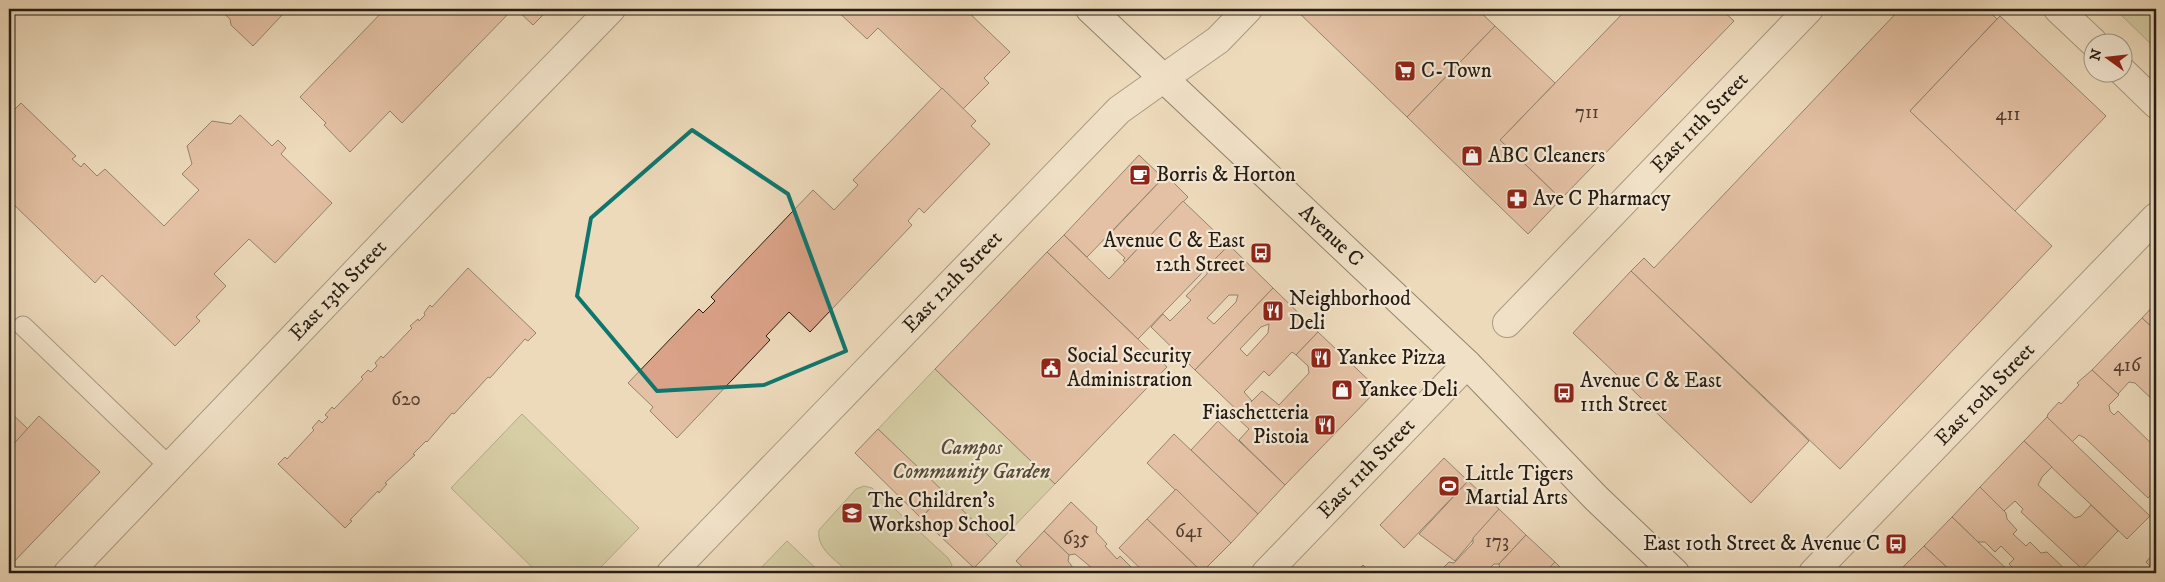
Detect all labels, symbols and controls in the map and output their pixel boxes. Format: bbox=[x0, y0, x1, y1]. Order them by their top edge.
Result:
north arrow bbox=[2082, 32, 2132, 82]
text: N bbox=[2086, 47, 2107, 63]
place label: C-Town bbox=[1421, 58, 1492, 84]
supermarket icon: C-Town bbox=[1393, 59, 1417, 83]
street label: East 11th Street bbox=[1645, 67, 1754, 178]
house number: 711 bbox=[1575, 101, 1599, 124]
house number: 411 bbox=[1996, 103, 2020, 126]
place label: ABC Cleaners bbox=[1488, 143, 1605, 169]
shop icon: ABC Cleaners bbox=[1460, 144, 1484, 168]
place label: Borris & Horton bbox=[1156, 162, 1296, 188]
cafe icon: Borris & Horton bbox=[1128, 163, 1152, 187]
place label: Ave C Pharmacy bbox=[1533, 186, 1671, 212]
pharmacy icon: Ave C Pharmacy bbox=[1505, 187, 1529, 211]
street label: Avenue C bbox=[1293, 199, 1369, 272]
street label: East 12th Street bbox=[897, 225, 1008, 338]
place label: Avenue C & East 12th Street bbox=[1103, 228, 1245, 278]
street label: East 13th Street bbox=[284, 234, 393, 346]
bus stop icon: Avenue C & East 12th Street bbox=[1249, 241, 1273, 265]
place label: Neighborhood Deli bbox=[1289, 286, 1411, 336]
restaurant icon: Neighborhood Deli bbox=[1261, 299, 1285, 323]
street label: East 10th Street bbox=[1930, 337, 2041, 451]
place label: Social Security Administration bbox=[1067, 343, 1192, 393]
place label: Yankee Pizza bbox=[1337, 345, 1446, 371]
restaurant icon: Yankee Pizza bbox=[1309, 346, 1333, 370]
house number: 416 bbox=[2113, 354, 2142, 377]
public building icon: Social Security Administration bbox=[1039, 356, 1063, 380]
place label: Avenue C & East 11th Street bbox=[1580, 368, 1722, 418]
place label: Yankee Deli bbox=[1358, 377, 1458, 403]
shop icon: Yankee Deli bbox=[1330, 378, 1354, 402]
bus stop icon: Avenue C & East 11th Street bbox=[1552, 381, 1576, 405]
house number: 620 bbox=[391, 388, 421, 411]
place label: Fiaschetteria Pistoia bbox=[1202, 400, 1309, 450]
street label: East 11th Street bbox=[1312, 413, 1421, 524]
restaurant icon: Fiaschetteria Pistoia bbox=[1313, 413, 1337, 437]
park label: Campos Community Garden bbox=[892, 435, 1050, 485]
place label: Little Tigers Martial Arts bbox=[1465, 461, 1573, 511]
sports icon: Little Tigers Martial Arts bbox=[1437, 474, 1461, 498]
place label: The Children's Workshop School bbox=[867, 488, 1016, 538]
school or university icon: The Children's Workshop School bbox=[840, 501, 864, 525]
house number: 641 bbox=[1175, 520, 1203, 543]
house number: 635 bbox=[1063, 527, 1090, 550]
house number: 173 bbox=[1485, 530, 1509, 553]
place label: East 10th Street & Avenue C bbox=[1643, 531, 1880, 557]
bus stop icon: East 10th Street & Avenue C bbox=[1884, 532, 1908, 556]

